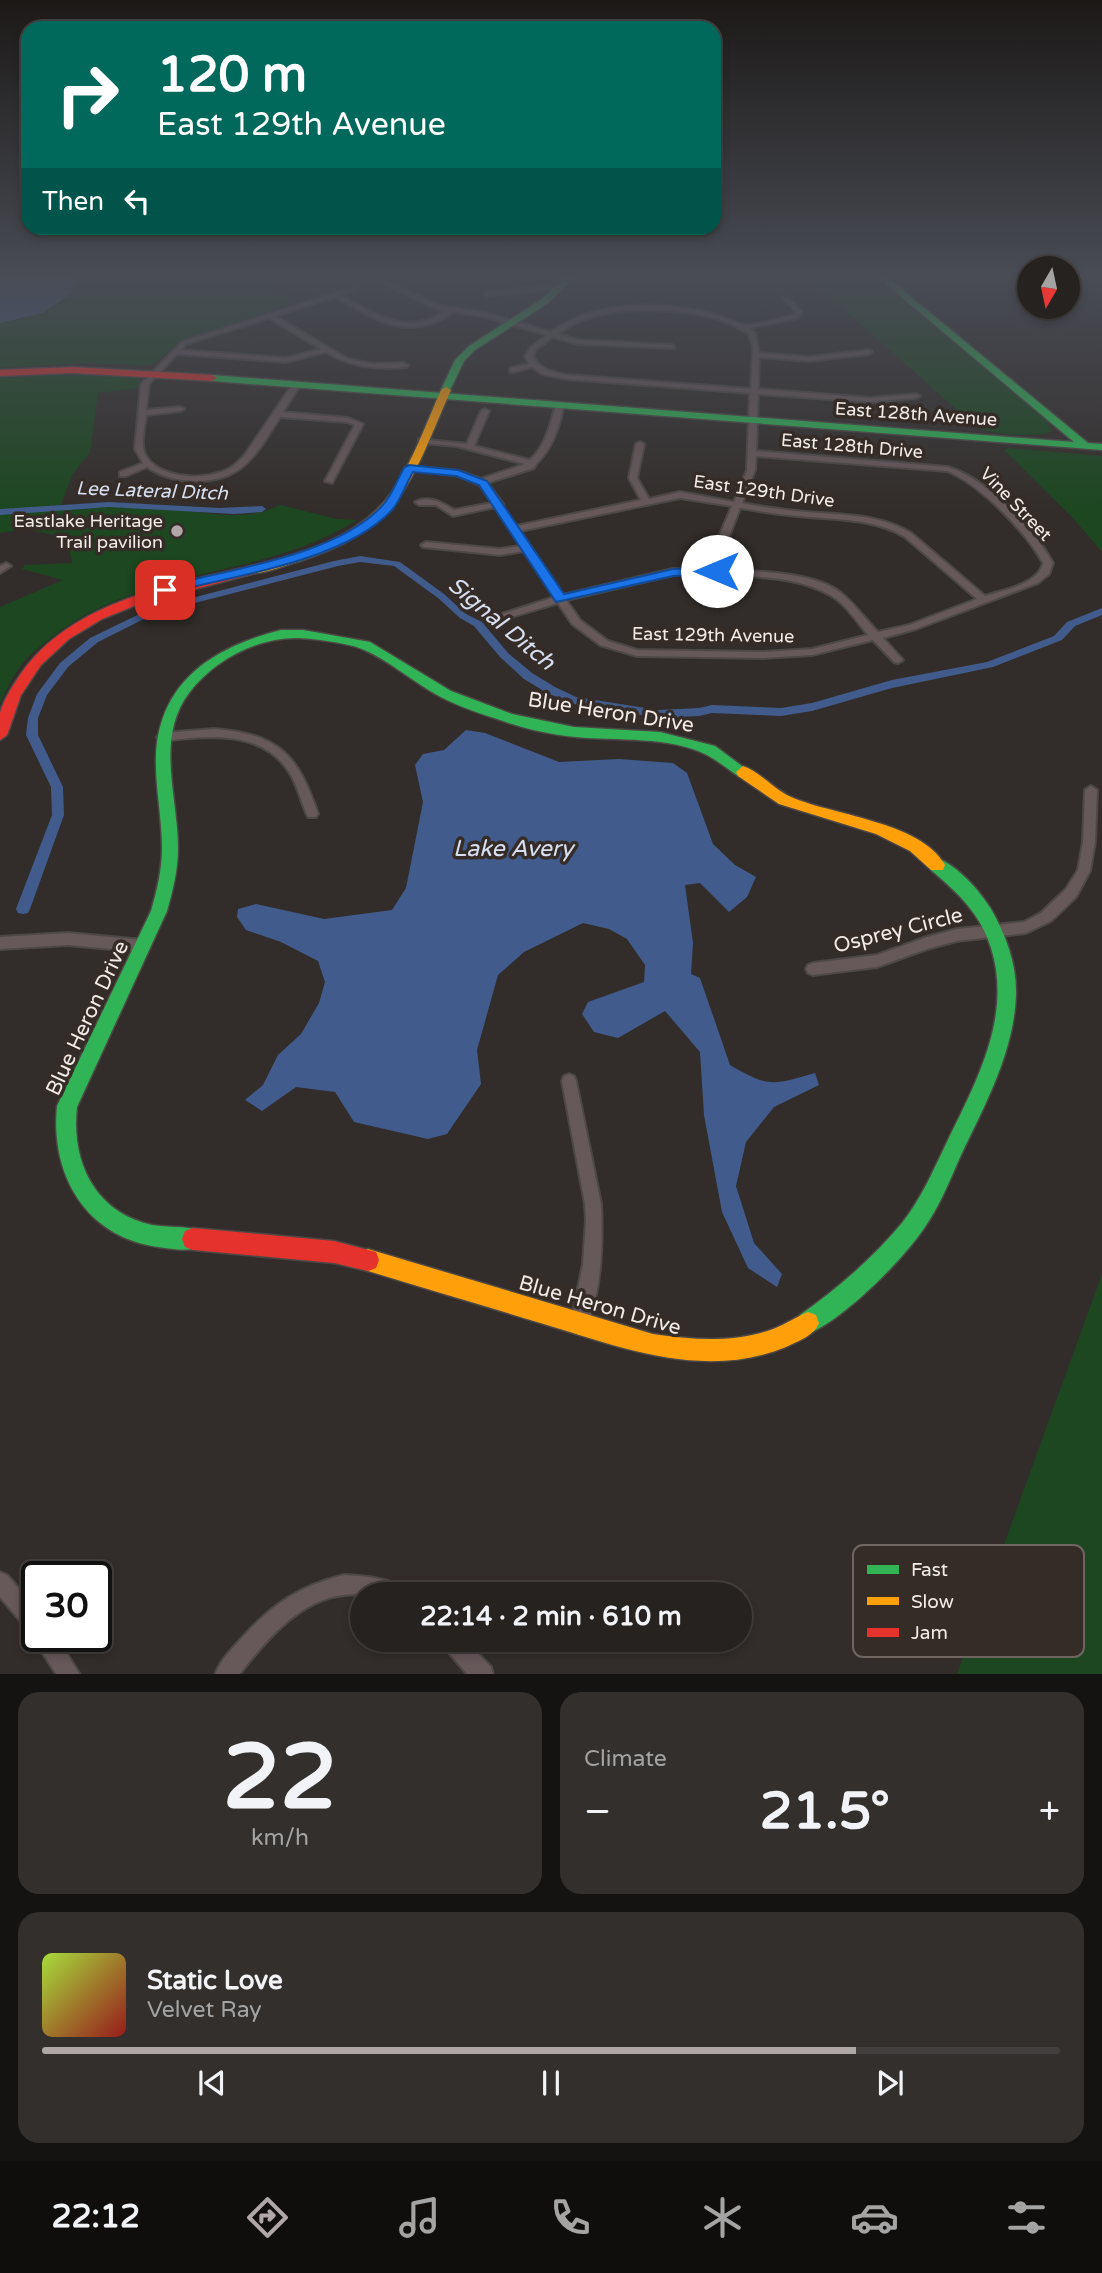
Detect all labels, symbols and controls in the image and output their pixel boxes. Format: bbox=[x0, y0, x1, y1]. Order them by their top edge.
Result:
text: 120 m bbox=[157, 46, 307, 105]
icon: right bbox=[42, 49, 133, 140]
text: East 129th Avenue bbox=[157, 106, 446, 144]
icon: left bbox=[118, 182, 156, 220]
text: Then bbox=[42, 186, 104, 217]
north arrow bbox=[1017, 256, 1080, 318]
map controls bbox=[1017, 256, 1080, 319]
street label: East 128th Avenue bbox=[834, 397, 998, 431]
street label: East 128th Drive bbox=[780, 429, 924, 463]
street label: Vine Street bbox=[975, 463, 1057, 546]
street label: East 129th Drive bbox=[692, 470, 836, 512]
water label: Lee Lateral Ditch bbox=[76, 477, 229, 505]
place label: Eastlake Heritage Trail pavilion bbox=[14, 510, 163, 553]
marker: Eastlake Heritage Trail pavilion bbox=[169, 523, 185, 539]
position arrow bbox=[680, 534, 754, 608]
pin bbox=[135, 560, 195, 620]
icon: arrive bbox=[146, 571, 184, 609]
water label: Signal Ditch bbox=[442, 571, 561, 677]
street label: East 129th Avenue bbox=[632, 623, 794, 647]
street label: Blue Heron Drive bbox=[526, 687, 696, 738]
water label: Lake Avery bbox=[453, 835, 576, 863]
street label: Osprey Circle bbox=[831, 902, 965, 959]
street label: Blue Heron Drive bbox=[41, 937, 134, 1099]
street label: Blue Heron Drive bbox=[516, 1270, 684, 1341]
legend bbox=[853, 1545, 1084, 1657]
text: Fast bbox=[911, 1559, 948, 1581]
speed limit sign: 30 bbox=[21, 1561, 112, 1652]
text: Slow bbox=[911, 1591, 954, 1613]
text: 22:14 · 2 min · 610 m bbox=[420, 1601, 682, 1632]
text: Jam bbox=[911, 1622, 948, 1644]
text: 22 bbox=[223, 1723, 337, 1833]
text: Climate bbox=[584, 1745, 667, 1773]
text: 21.5° bbox=[760, 1780, 890, 1843]
text: − bbox=[584, 1789, 611, 1835]
text: + bbox=[1039, 1789, 1060, 1835]
text: km/h bbox=[251, 1824, 309, 1852]
text: Static Love bbox=[147, 1965, 283, 1996]
text: Velvet Ray bbox=[147, 1996, 262, 2024]
icon: previous bbox=[193, 2064, 231, 2102]
icon: pause bbox=[532, 2064, 570, 2102]
icon: next bbox=[871, 2064, 909, 2102]
icon: directions bbox=[243, 2193, 292, 2242]
icon: music bbox=[395, 2193, 444, 2242]
icon: phone bbox=[546, 2193, 595, 2242]
icon: climate bbox=[698, 2193, 747, 2242]
icon: car bbox=[850, 2193, 899, 2242]
icon: filters bbox=[1002, 2193, 1051, 2242]
text: 22:12 bbox=[51, 2198, 140, 2236]

